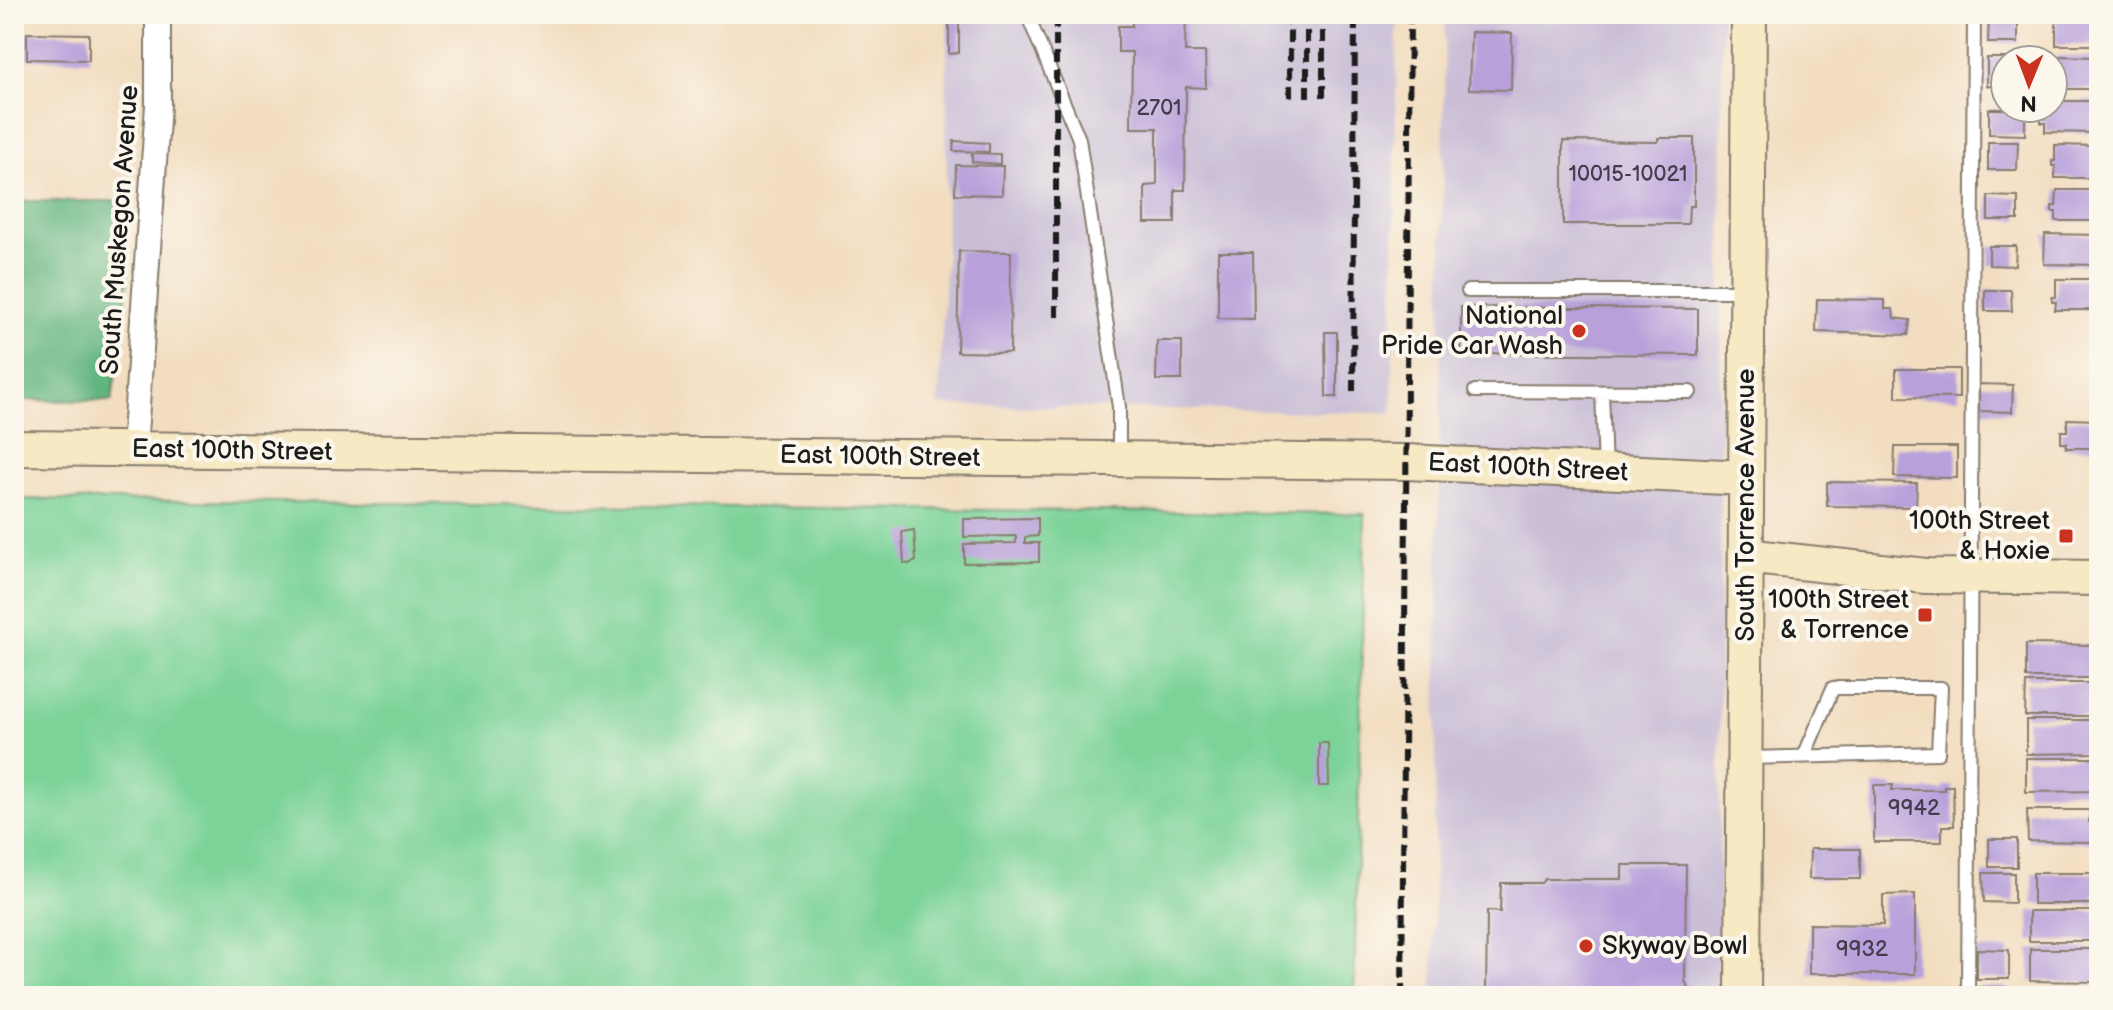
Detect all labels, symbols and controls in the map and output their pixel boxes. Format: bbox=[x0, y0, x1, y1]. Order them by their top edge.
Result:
north arrow bbox=[1989, 44, 2069, 124]
street label: South Muskegon Avenue bbox=[94, 84, 146, 376]
text: N bbox=[2020, 89, 2037, 116]
house number: 2701 bbox=[1136, 95, 1182, 122]
house number: 10015-10021 bbox=[1568, 161, 1688, 188]
place label: National Pride Car Wash bbox=[1381, 301, 1563, 362]
marker: National Pride Car Wash bbox=[1570, 322, 1588, 340]
street label: South Torrence Avenue bbox=[1731, 369, 1762, 641]
street label: East 100th Street bbox=[131, 434, 333, 468]
street label: East 100th Street bbox=[779, 440, 981, 474]
street label: East 100th Street bbox=[1427, 447, 1629, 489]
place label: 100th Street & Hoxie bbox=[1909, 506, 2050, 567]
marker: 100th Street & Hoxie bbox=[2057, 527, 2075, 545]
place label: 100th Street & Torrence bbox=[1768, 585, 1909, 646]
marker: 100th Street & Torrence bbox=[1916, 606, 1934, 624]
house number: 9942 bbox=[1888, 795, 1940, 822]
place label: Skyway Bowl bbox=[1602, 931, 1747, 962]
house number: 9932 bbox=[1836, 936, 1888, 963]
marker: Skyway Bowl bbox=[1577, 937, 1595, 955]

